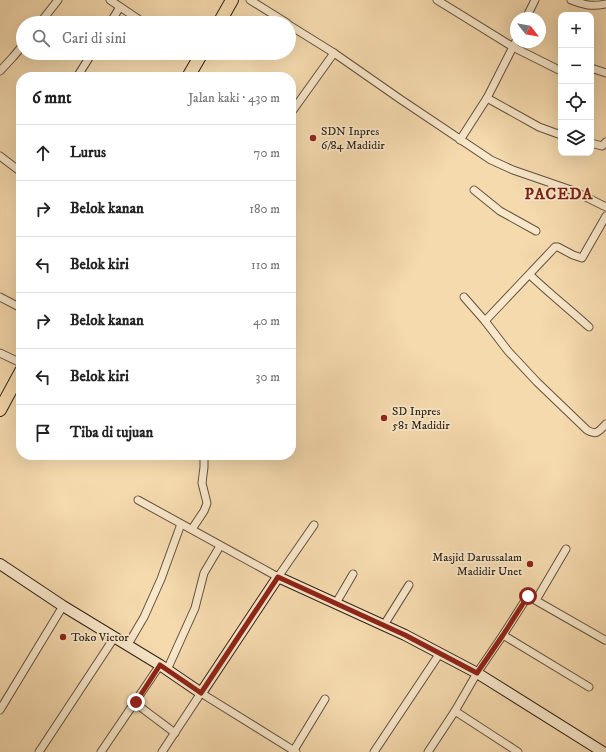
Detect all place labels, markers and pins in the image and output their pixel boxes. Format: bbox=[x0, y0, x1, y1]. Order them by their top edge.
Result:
place label: SDN Inpres 6/84 Madidir bbox=[321, 124, 385, 153]
marker: SDN Inpres 6/84 Madidir bbox=[308, 133, 318, 143]
place label: SD Inpres 581 Madidir bbox=[392, 404, 450, 433]
marker: SD Inpres 581 Madidir bbox=[379, 413, 389, 423]
place label: Masjid Darussalam Madidir Unet bbox=[432, 550, 522, 579]
marker: Masjid Darussalam Madidir Unet bbox=[525, 559, 535, 569]
place label: Toko Victor bbox=[71, 630, 129, 645]
marker: Toko Victor bbox=[58, 632, 68, 642]

